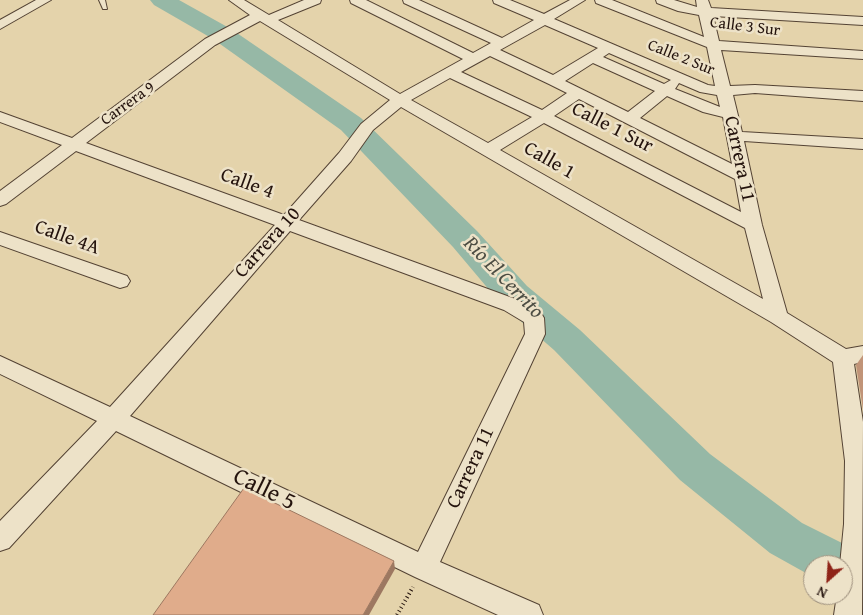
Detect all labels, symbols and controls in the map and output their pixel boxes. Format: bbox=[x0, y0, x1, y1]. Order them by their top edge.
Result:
street label: Calle 3 Sur bbox=[709, 13, 781, 41]
street label: Calle 2 Sur bbox=[645, 36, 717, 80]
street label: Carrera 9 bbox=[97, 78, 159, 130]
street label: Calle 1 Sur bbox=[567, 97, 657, 159]
street label: Carrera 11 bbox=[718, 114, 760, 204]
street label: Calle 1 bbox=[519, 137, 579, 185]
street label: Calle 4 bbox=[217, 163, 277, 205]
street label: Carrera 10 bbox=[230, 203, 306, 283]
street label: Calle 4A bbox=[31, 215, 103, 261]
water label: Río El Cerrito bbox=[458, 232, 548, 324]
street label: Carrera 11 bbox=[442, 423, 500, 513]
street label: Calle 5 bbox=[228, 463, 300, 517]
north arrow bbox=[803, 555, 853, 605]
text: N bbox=[813, 582, 830, 604]

